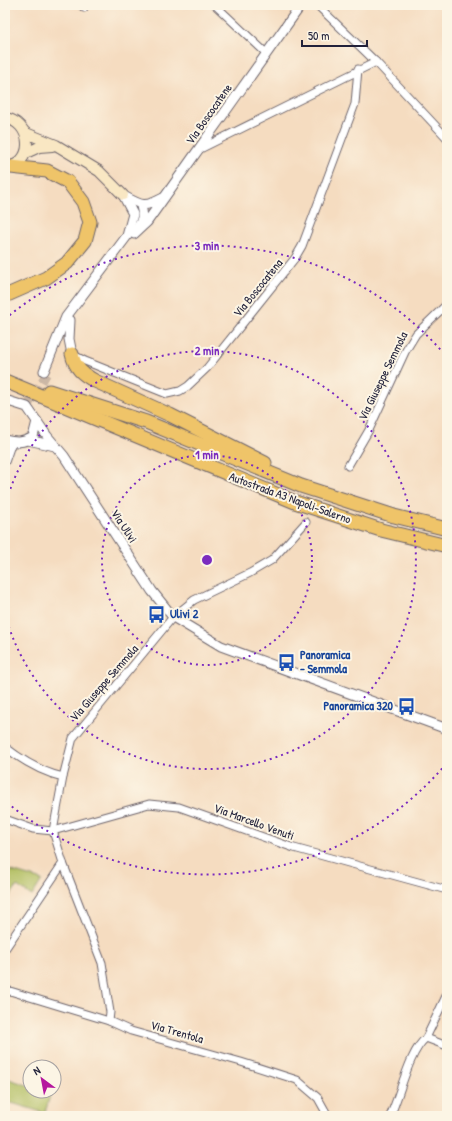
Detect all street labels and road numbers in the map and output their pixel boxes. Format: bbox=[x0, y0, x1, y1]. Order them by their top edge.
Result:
street label: Via Boscocatene bbox=[181, 80, 236, 147]
street label: Via Boscocatena bbox=[229, 255, 287, 320]
street label: Via Giuseppe Semmola bbox=[354, 328, 412, 423]
street label: Autostrada A3 Napoli-Salerno bbox=[227, 468, 354, 528]
street label: Via Ulivi bbox=[107, 506, 142, 546]
street label: Via Giuseppe Semmola bbox=[65, 640, 142, 725]
street label: Via Marcello Venuti bbox=[212, 799, 297, 844]
street label: Via Trentola bbox=[149, 1016, 206, 1047]

